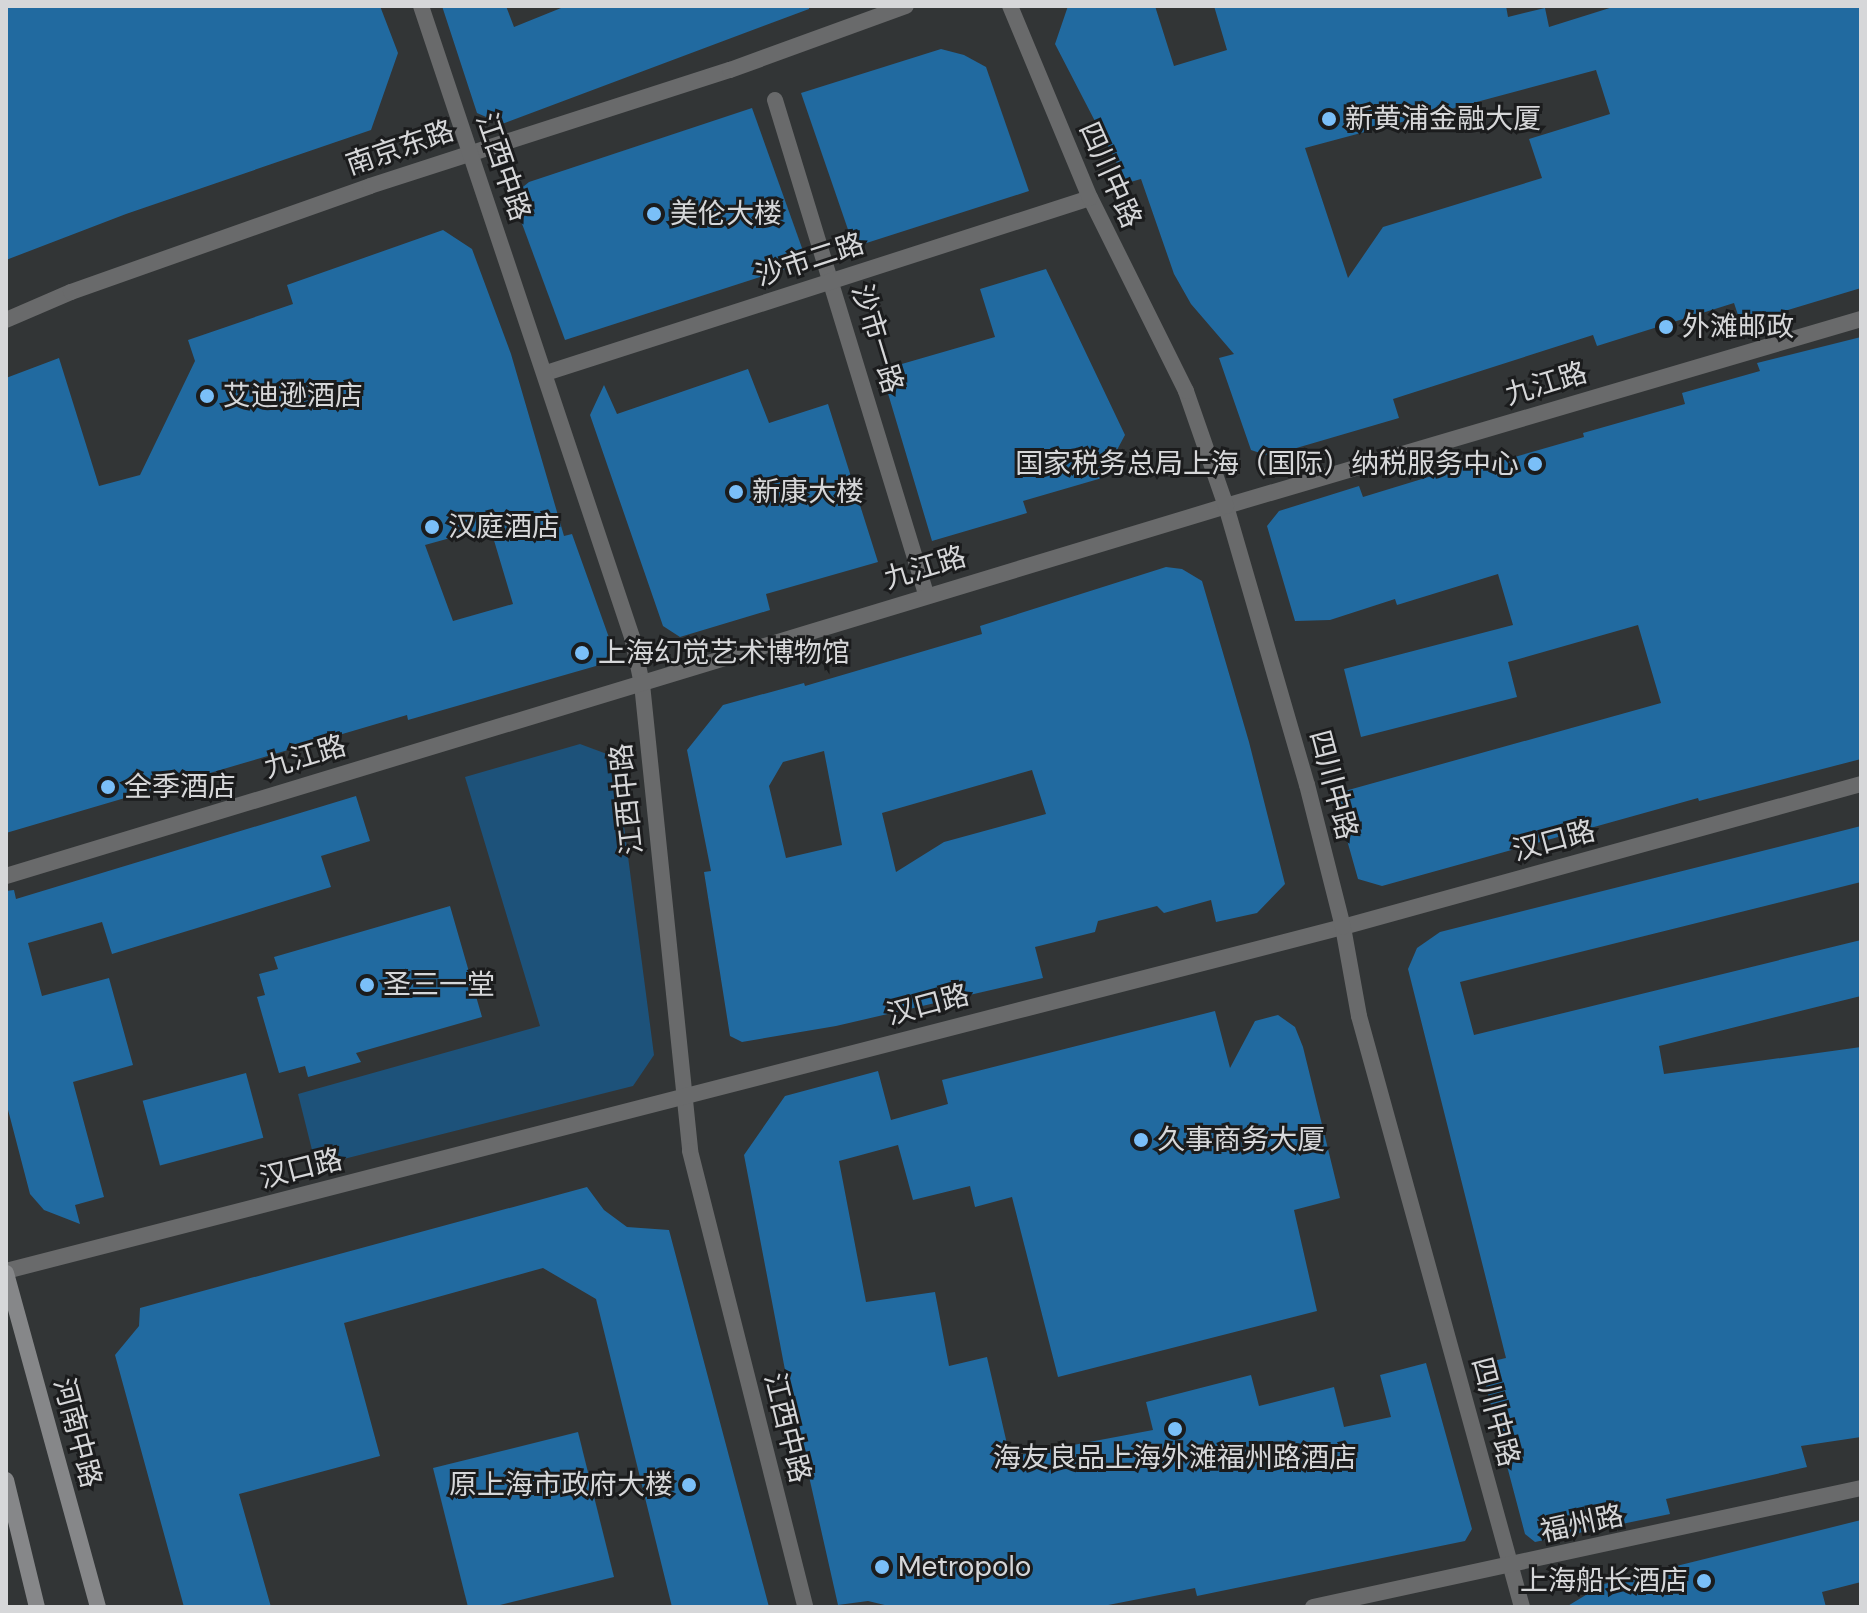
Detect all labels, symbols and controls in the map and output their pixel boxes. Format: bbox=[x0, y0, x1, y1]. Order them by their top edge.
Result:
place label: 新黄浦金融大厦 bbox=[1345, 102, 1541, 136]
street label: 江西中路 bbox=[469, 109, 537, 225]
marker: 新黄浦金融大厦 bbox=[1320, 110, 1338, 128]
street label: 南京东路 bbox=[342, 114, 458, 182]
street label: 四川中路 bbox=[1072, 117, 1148, 233]
place label: 美伦大楼 bbox=[670, 197, 782, 231]
marker: 美伦大楼 bbox=[645, 205, 663, 223]
street label: 沙市二路 bbox=[752, 227, 868, 293]
street label: 沙市一路 bbox=[845, 281, 909, 397]
place label: 外滩邮政 bbox=[1682, 310, 1794, 344]
marker: 外滩邮政 bbox=[1657, 318, 1675, 336]
street label: 九江路 bbox=[1501, 356, 1591, 412]
place label: 艾迪逊酒店 bbox=[223, 379, 363, 413]
marker: 艾迪逊酒店 bbox=[198, 387, 216, 405]
place label: 国家税务总局上海（国际）纳税服务中心 bbox=[1015, 447, 1519, 481]
marker: 国家税务总局上海（国际）纳税服务中心 bbox=[1526, 455, 1544, 473]
place label: 新康大楼 bbox=[752, 475, 864, 509]
marker: 新康大楼 bbox=[727, 483, 745, 501]
place label: 汉庭酒店 bbox=[448, 510, 560, 544]
marker: 汉庭酒店 bbox=[423, 518, 441, 536]
street label: 九江路 bbox=[880, 540, 970, 596]
place label: 上海幻觉艺术博物馆 bbox=[598, 636, 850, 670]
marker: 上海幻觉艺术博物馆 bbox=[573, 644, 591, 662]
street label: 四川中路 bbox=[1302, 727, 1364, 843]
street label: 九江路 bbox=[260, 729, 350, 785]
street label: 江西中路 bbox=[604, 742, 650, 856]
place label: 全季酒店 bbox=[124, 770, 236, 804]
marker: 全季酒店 bbox=[99, 778, 117, 796]
street label: 汉口路 bbox=[1509, 814, 1599, 868]
place label: 圣三一堂 bbox=[383, 968, 495, 1002]
marker: 圣三一堂 bbox=[358, 976, 376, 994]
street label: 汉口路 bbox=[883, 978, 973, 1032]
place label: 久事商务大厦 bbox=[1157, 1123, 1325, 1157]
marker: 久事商务大厦 bbox=[1132, 1131, 1150, 1149]
street label: 汉口路 bbox=[256, 1143, 346, 1195]
street label: 四川中路 bbox=[1464, 1354, 1526, 1470]
street label: 江西中路 bbox=[757, 1370, 817, 1486]
street label: 河南中路 bbox=[46, 1375, 108, 1491]
marker: 海友良品上海外滩福州路酒店 bbox=[1166, 1420, 1184, 1438]
place label: 海友良品上海外滩福州路酒店 bbox=[993, 1441, 1357, 1475]
place label: 原上海市政府大楼 bbox=[449, 1468, 673, 1502]
marker: 原上海市政府大楼 bbox=[680, 1476, 698, 1494]
street label: 福州路 bbox=[1537, 1499, 1627, 1549]
place label: Metropolo bbox=[898, 1550, 1031, 1584]
marker: Metropolo bbox=[873, 1558, 891, 1576]
place label: 上海船长酒店 bbox=[1520, 1564, 1688, 1598]
marker: 上海船长酒店 bbox=[1695, 1572, 1713, 1590]

